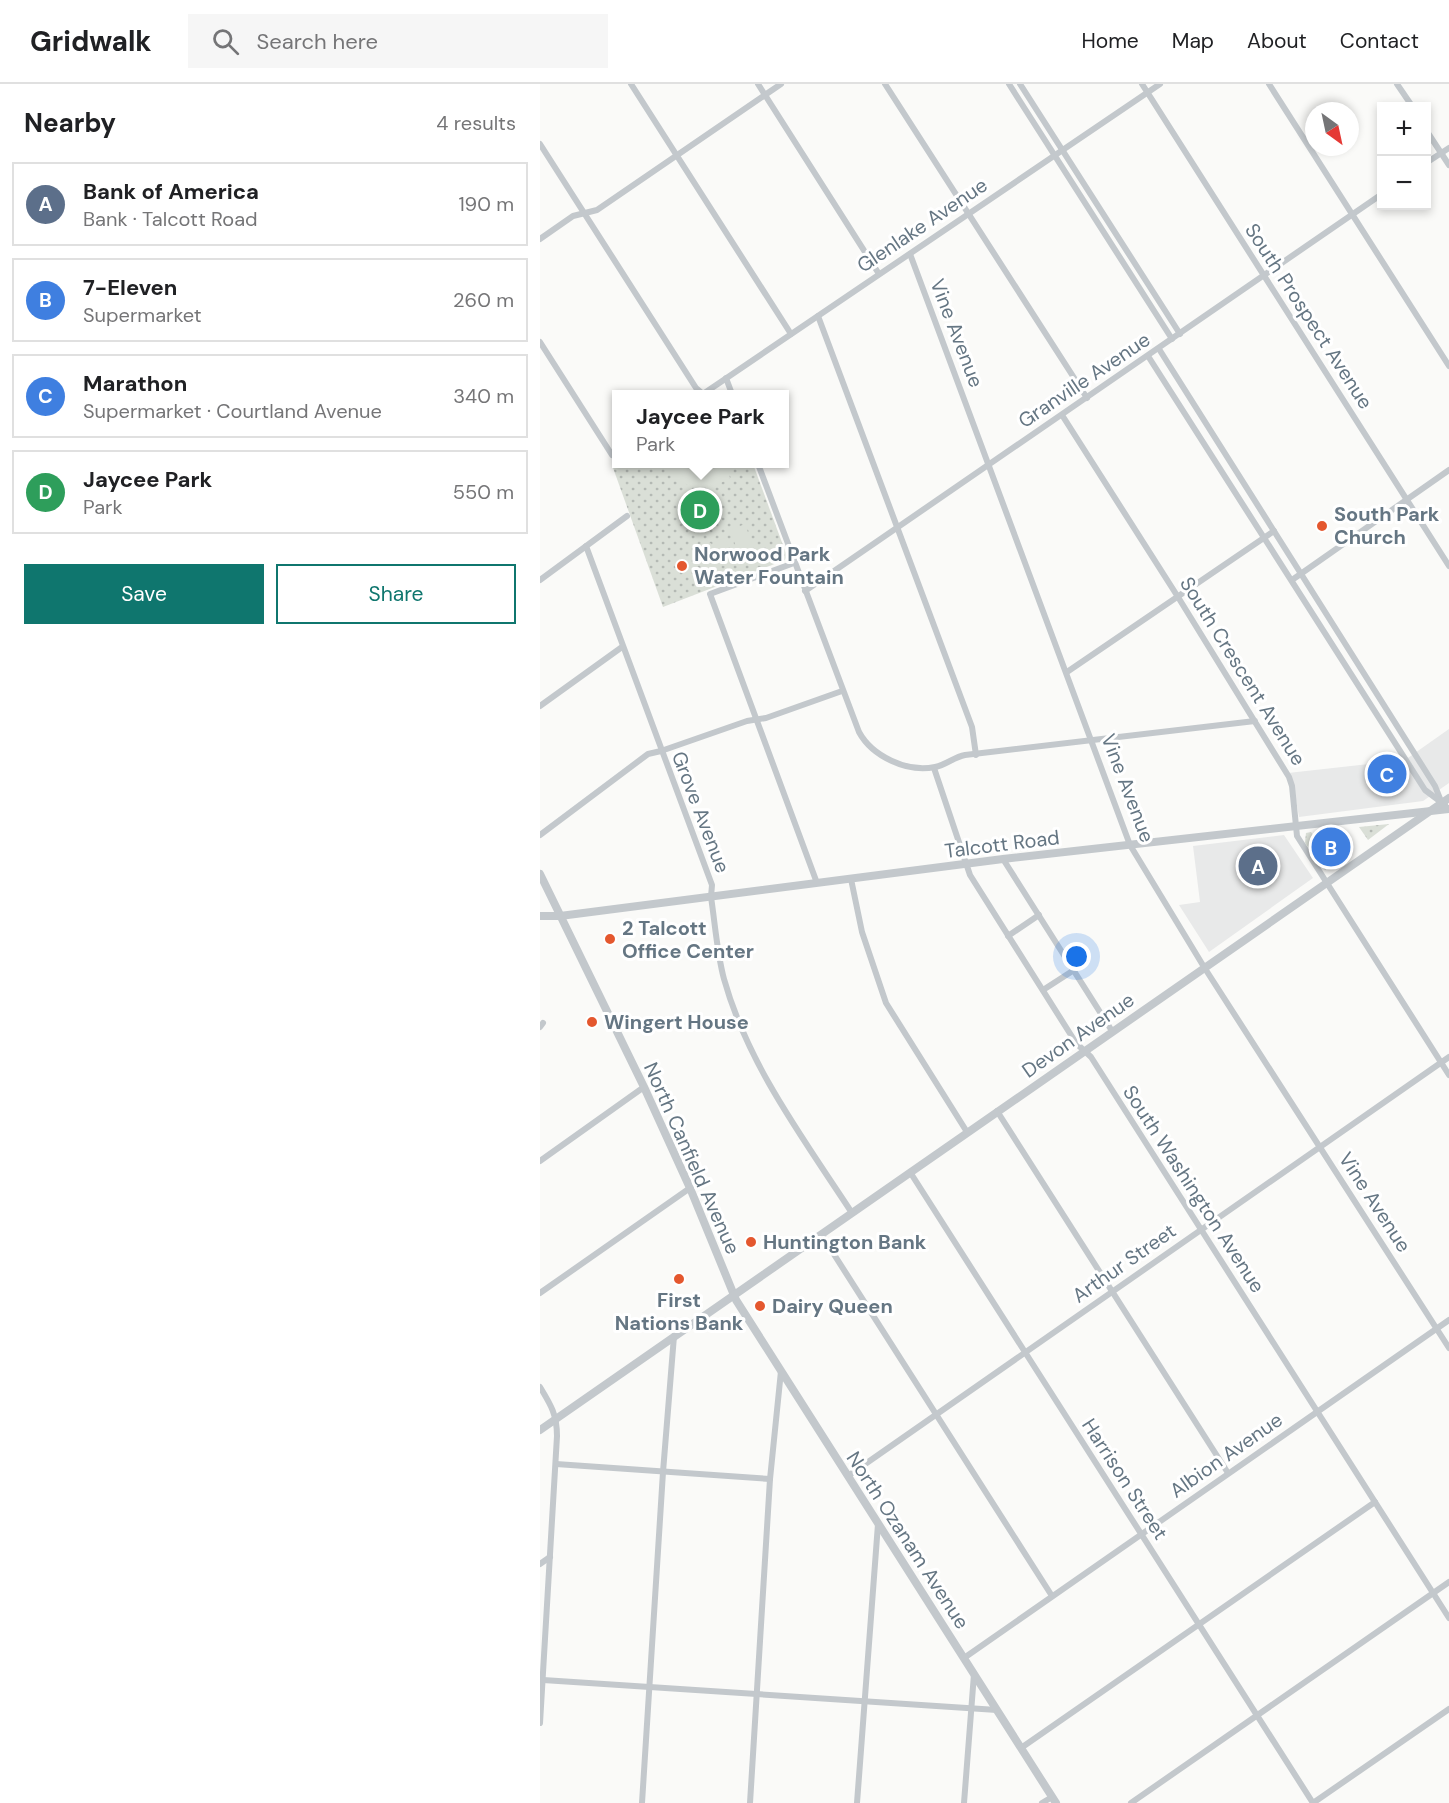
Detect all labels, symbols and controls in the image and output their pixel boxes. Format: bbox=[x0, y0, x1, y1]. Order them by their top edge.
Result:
search box bbox=[188, 14, 608, 68]
text: Gridwalk bbox=[30, 23, 152, 60]
icon: search bbox=[209, 25, 242, 58]
text: Search here bbox=[257, 27, 378, 56]
text: Home bbox=[1081, 27, 1139, 55]
text: Map bbox=[1172, 27, 1214, 55]
text: About bbox=[1247, 27, 1307, 55]
text: Contact bbox=[1340, 27, 1419, 55]
north arrow bbox=[1305, 102, 1359, 156]
map controls bbox=[1377, 102, 1431, 210]
button: + bbox=[1377, 102, 1431, 156]
text: Nearby bbox=[24, 106, 116, 140]
text: 4 results bbox=[436, 110, 516, 136]
button: − bbox=[1377, 156, 1431, 210]
street label: Glenlake Avenue bbox=[852, 172, 992, 278]
text: Bank of America bbox=[83, 177, 259, 206]
text: A bbox=[38, 191, 53, 217]
text: 190 m bbox=[458, 191, 514, 217]
text: Bank · Talcott Road bbox=[83, 206, 258, 232]
street label: South Prospect Avenue bbox=[1239, 218, 1379, 414]
text: 7-Eleven bbox=[83, 273, 177, 302]
street label: Vine Avenue bbox=[924, 275, 990, 391]
text: B bbox=[39, 287, 52, 313]
text: 260 m bbox=[453, 287, 514, 313]
text: Supermarket bbox=[83, 302, 202, 328]
street label: Granville Avenue bbox=[1013, 326, 1155, 434]
text: Marathon bbox=[83, 369, 187, 398]
text: C bbox=[38, 383, 53, 409]
text: 340 m bbox=[453, 383, 514, 409]
popup bbox=[612, 390, 789, 468]
text: Supermarket · Courtland Avenue bbox=[83, 398, 382, 424]
text: Jaycee Park bbox=[636, 402, 765, 431]
text: Park bbox=[636, 431, 675, 457]
text: Jaycee Park bbox=[83, 465, 212, 494]
text: D bbox=[38, 479, 53, 505]
text: 550 m bbox=[453, 479, 514, 505]
pin: D bbox=[680, 488, 720, 532]
text: Park bbox=[83, 494, 123, 520]
place label: South Park Church bbox=[1334, 501, 1440, 550]
marker: South Park Church bbox=[1315, 519, 1329, 533]
place label: Norwood Park Water Fountain bbox=[694, 541, 844, 590]
marker: Norwood Park Water Fountain bbox=[675, 559, 689, 573]
button: Save bbox=[24, 564, 264, 624]
button: Share bbox=[276, 564, 516, 624]
street label: South Crescent Avenue bbox=[1174, 572, 1312, 770]
street label: Vine Avenue bbox=[1095, 730, 1161, 846]
street label: Grove Avenue bbox=[666, 747, 736, 877]
pin: C bbox=[1368, 752, 1406, 796]
street label: Talcott Road bbox=[943, 824, 1061, 864]
pin: B bbox=[1312, 824, 1350, 870]
pin: A bbox=[1238, 844, 1278, 888]
place label: 2 Talcott Office Center bbox=[622, 915, 754, 964]
marker: 2 Talcott Office Center bbox=[603, 932, 617, 946]
your location bbox=[1062, 942, 1091, 971]
street label: Devon Avenue bbox=[1017, 987, 1139, 1083]
place label: Wingert House bbox=[604, 1009, 749, 1035]
marker: Wingert House bbox=[585, 1015, 599, 1029]
street label: North Canfield Avenue bbox=[638, 1058, 746, 1258]
street label: South Washington Avenue bbox=[1117, 1080, 1271, 1298]
street label: Vine Avenue bbox=[1333, 1147, 1417, 1257]
street label: Arthur Street bbox=[1067, 1218, 1181, 1308]
place label: Huntington Bank bbox=[763, 1229, 927, 1255]
marker: Huntington Bank bbox=[744, 1235, 758, 1249]
marker: First Nations Bank bbox=[672, 1272, 686, 1286]
place label: First Nations Bank bbox=[615, 1287, 744, 1336]
place label: Dairy Queen bbox=[772, 1293, 893, 1319]
marker: Dairy Queen bbox=[753, 1299, 767, 1313]
street label: Albion Avenue bbox=[1165, 1407, 1287, 1503]
street label: Harrison Street bbox=[1076, 1413, 1174, 1545]
street label: North Ozanam Avenue bbox=[841, 1446, 975, 1634]

